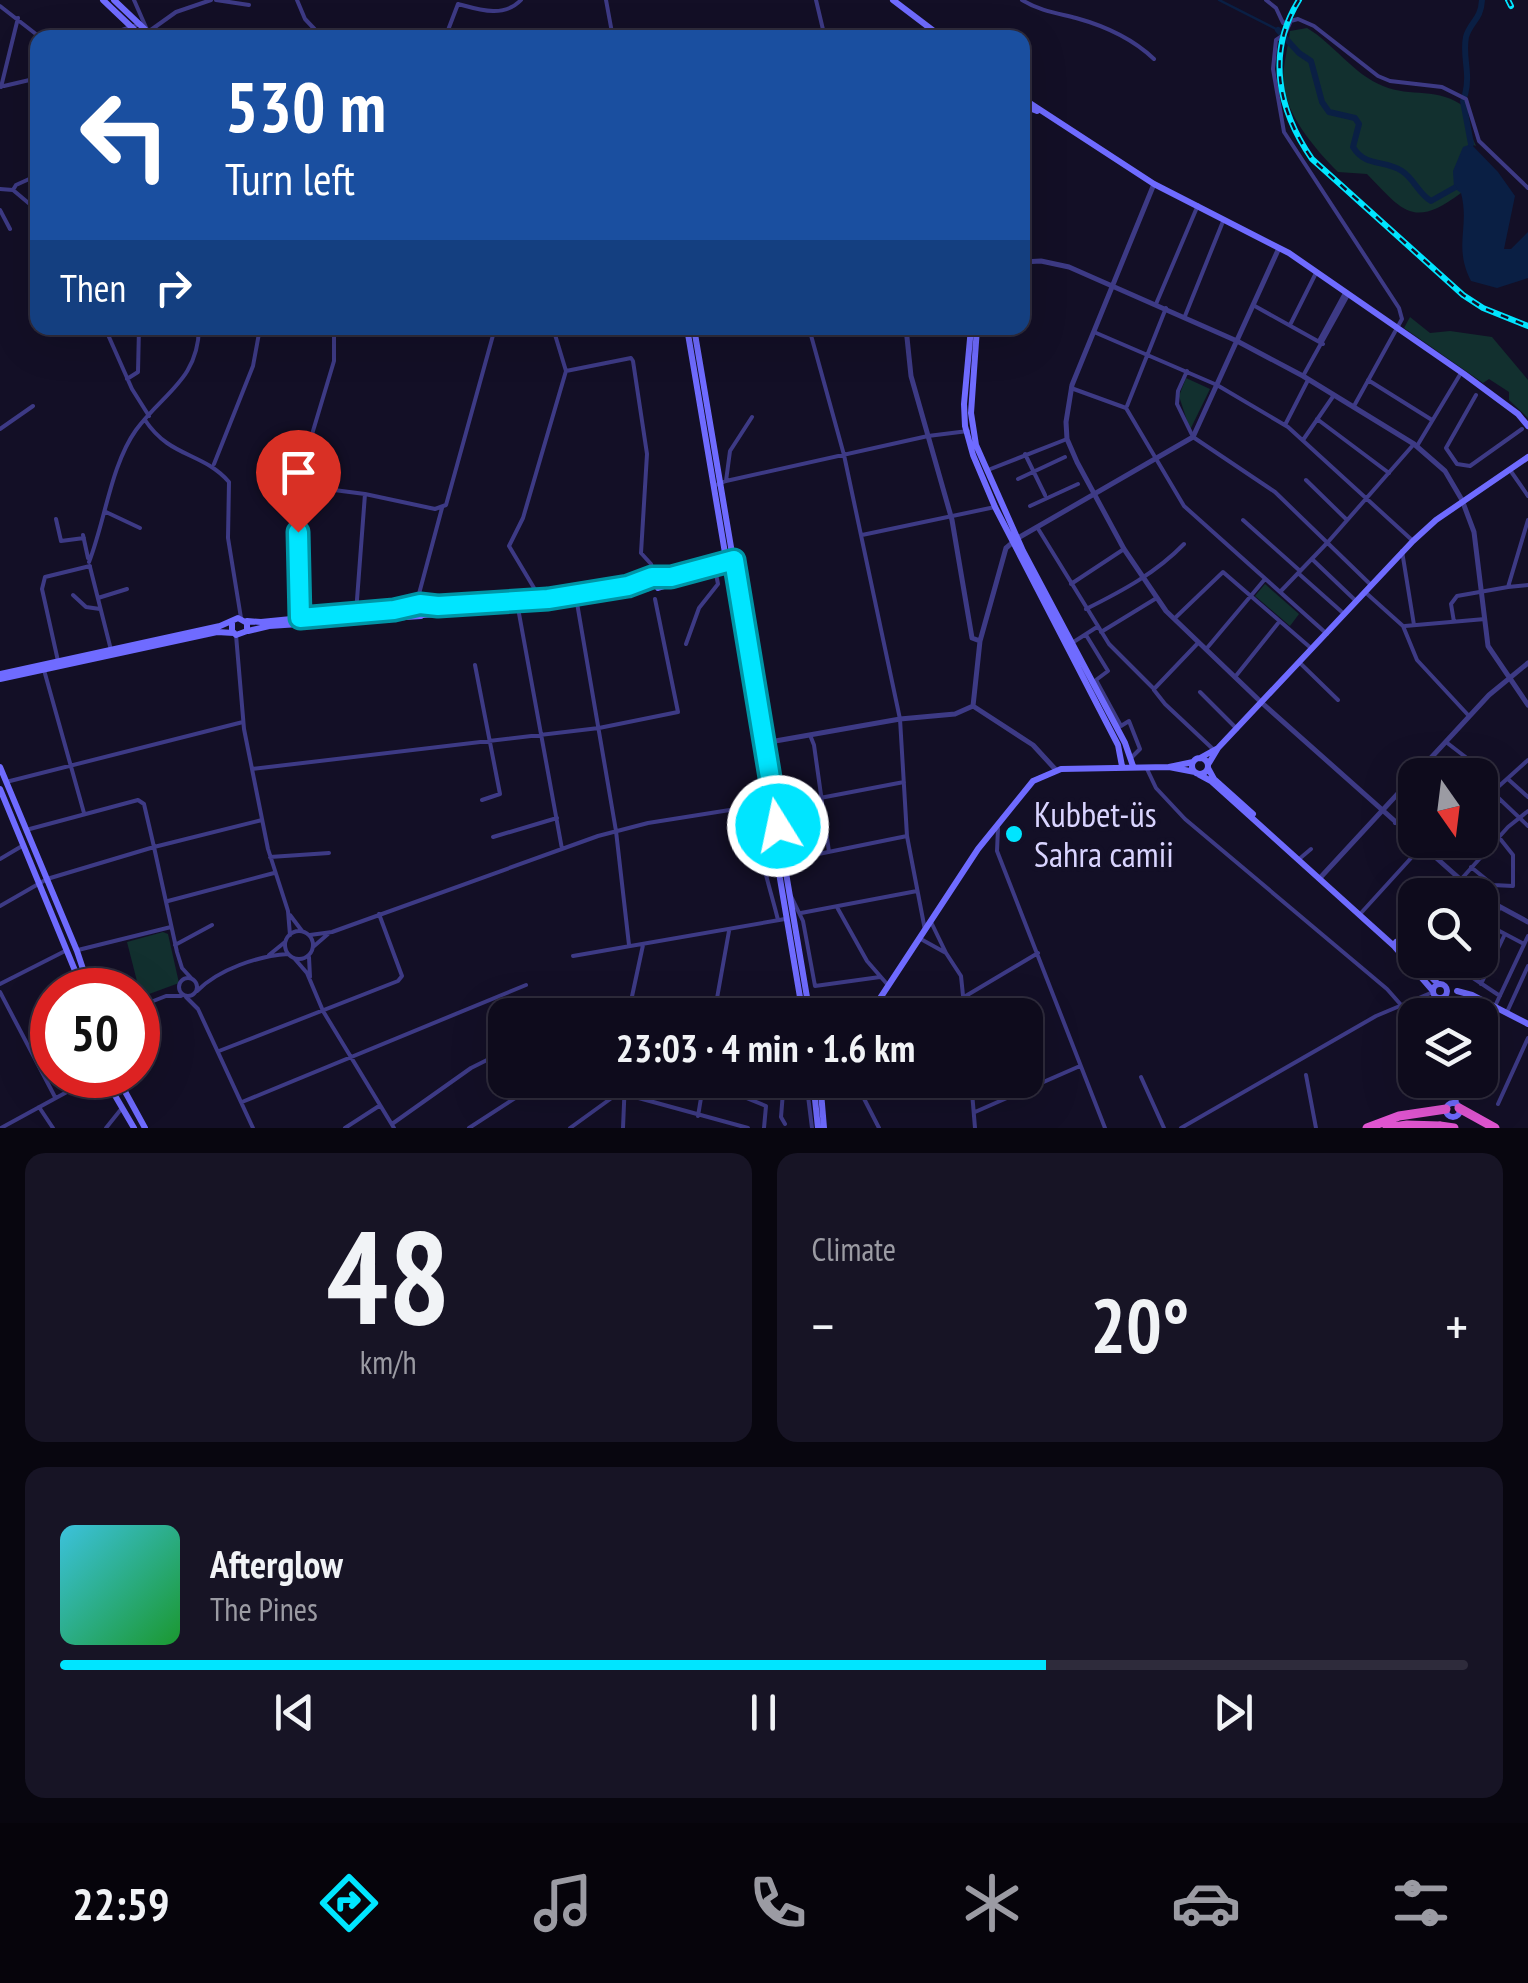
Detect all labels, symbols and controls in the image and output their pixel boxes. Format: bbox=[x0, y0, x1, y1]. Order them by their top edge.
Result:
text: 530 m bbox=[225, 61, 386, 151]
icon: left bbox=[60, 70, 190, 200]
text: Turn left bbox=[225, 149, 355, 207]
icon: right bbox=[146, 260, 201, 315]
text: Then bbox=[60, 263, 126, 312]
pin bbox=[256, 430, 341, 533]
icon: arrive bbox=[271, 445, 326, 500]
north arrow bbox=[1398, 758, 1498, 858]
map controls bbox=[1398, 758, 1498, 1098]
position arrow bbox=[726, 774, 830, 878]
place label: Kubbet-üs Sahra camii bbox=[1034, 791, 1174, 877]
marker: Kubbet-üs Sahra camii bbox=[1003, 823, 1025, 845]
button: search bbox=[1398, 878, 1498, 978]
speed limit sign: 50 bbox=[30, 968, 160, 1098]
button: layers bbox=[1398, 998, 1498, 1098]
text: 23:03 · 4 min · 1.6 km bbox=[616, 1023, 915, 1072]
text: 48 bbox=[326, 1192, 450, 1360]
text: Climate bbox=[812, 1228, 896, 1270]
text: 20° bbox=[1090, 1277, 1189, 1374]
text: − bbox=[812, 1290, 834, 1361]
text: + bbox=[1445, 1290, 1468, 1361]
text: km/h bbox=[360, 1341, 417, 1383]
text: Afterglow bbox=[210, 1539, 343, 1588]
text: The Pines bbox=[210, 1588, 318, 1630]
icon: previous bbox=[267, 1685, 322, 1740]
icon: pause bbox=[736, 1685, 791, 1740]
icon: next bbox=[1206, 1685, 1261, 1740]
icon: directions bbox=[314, 1868, 384, 1938]
icon: music bbox=[528, 1868, 598, 1938]
icon: phone bbox=[743, 1868, 813, 1938]
icon: climate bbox=[957, 1868, 1027, 1938]
icon: car bbox=[1171, 1868, 1241, 1938]
icon: filters bbox=[1386, 1868, 1456, 1938]
text: 22:59 bbox=[72, 1874, 170, 1932]

